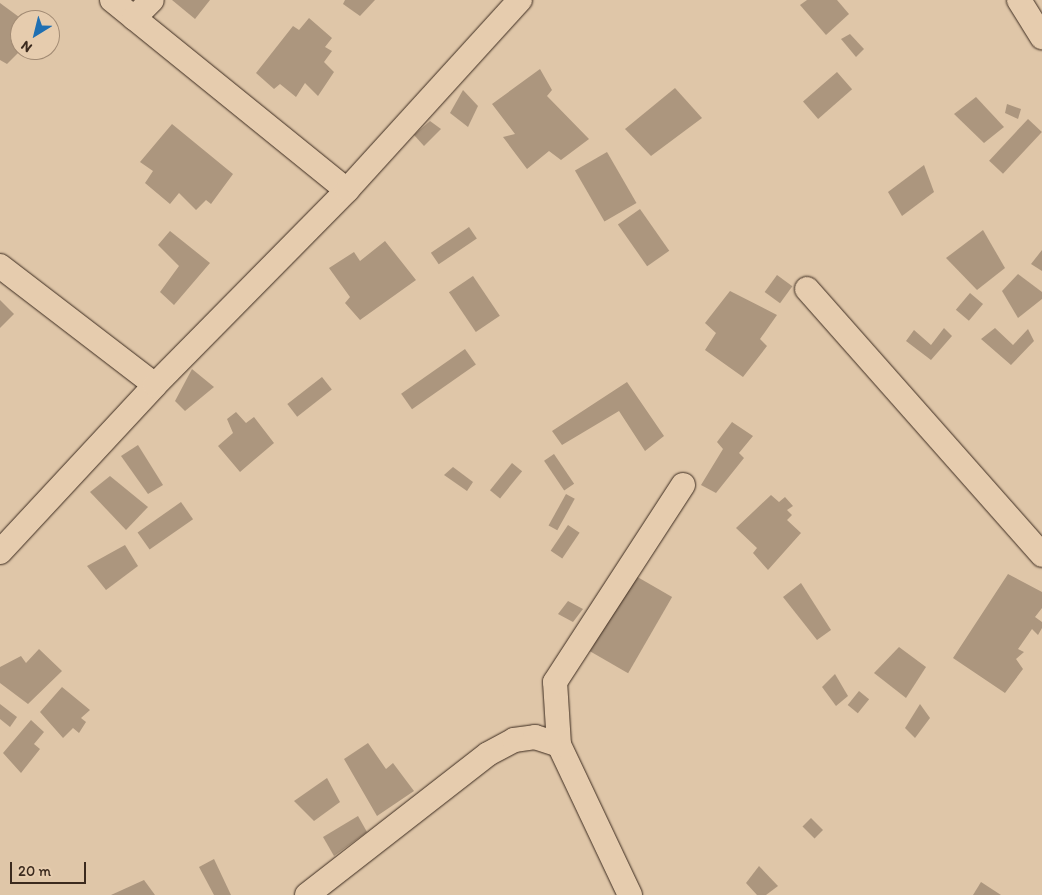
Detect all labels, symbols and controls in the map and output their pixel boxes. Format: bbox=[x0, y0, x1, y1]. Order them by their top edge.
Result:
north arrow bbox=[10, 10, 60, 60]
text: N bbox=[18, 37, 35, 56]
scale bar bbox=[12, 852, 89, 884]
text: 20 m bbox=[18, 862, 51, 880]

